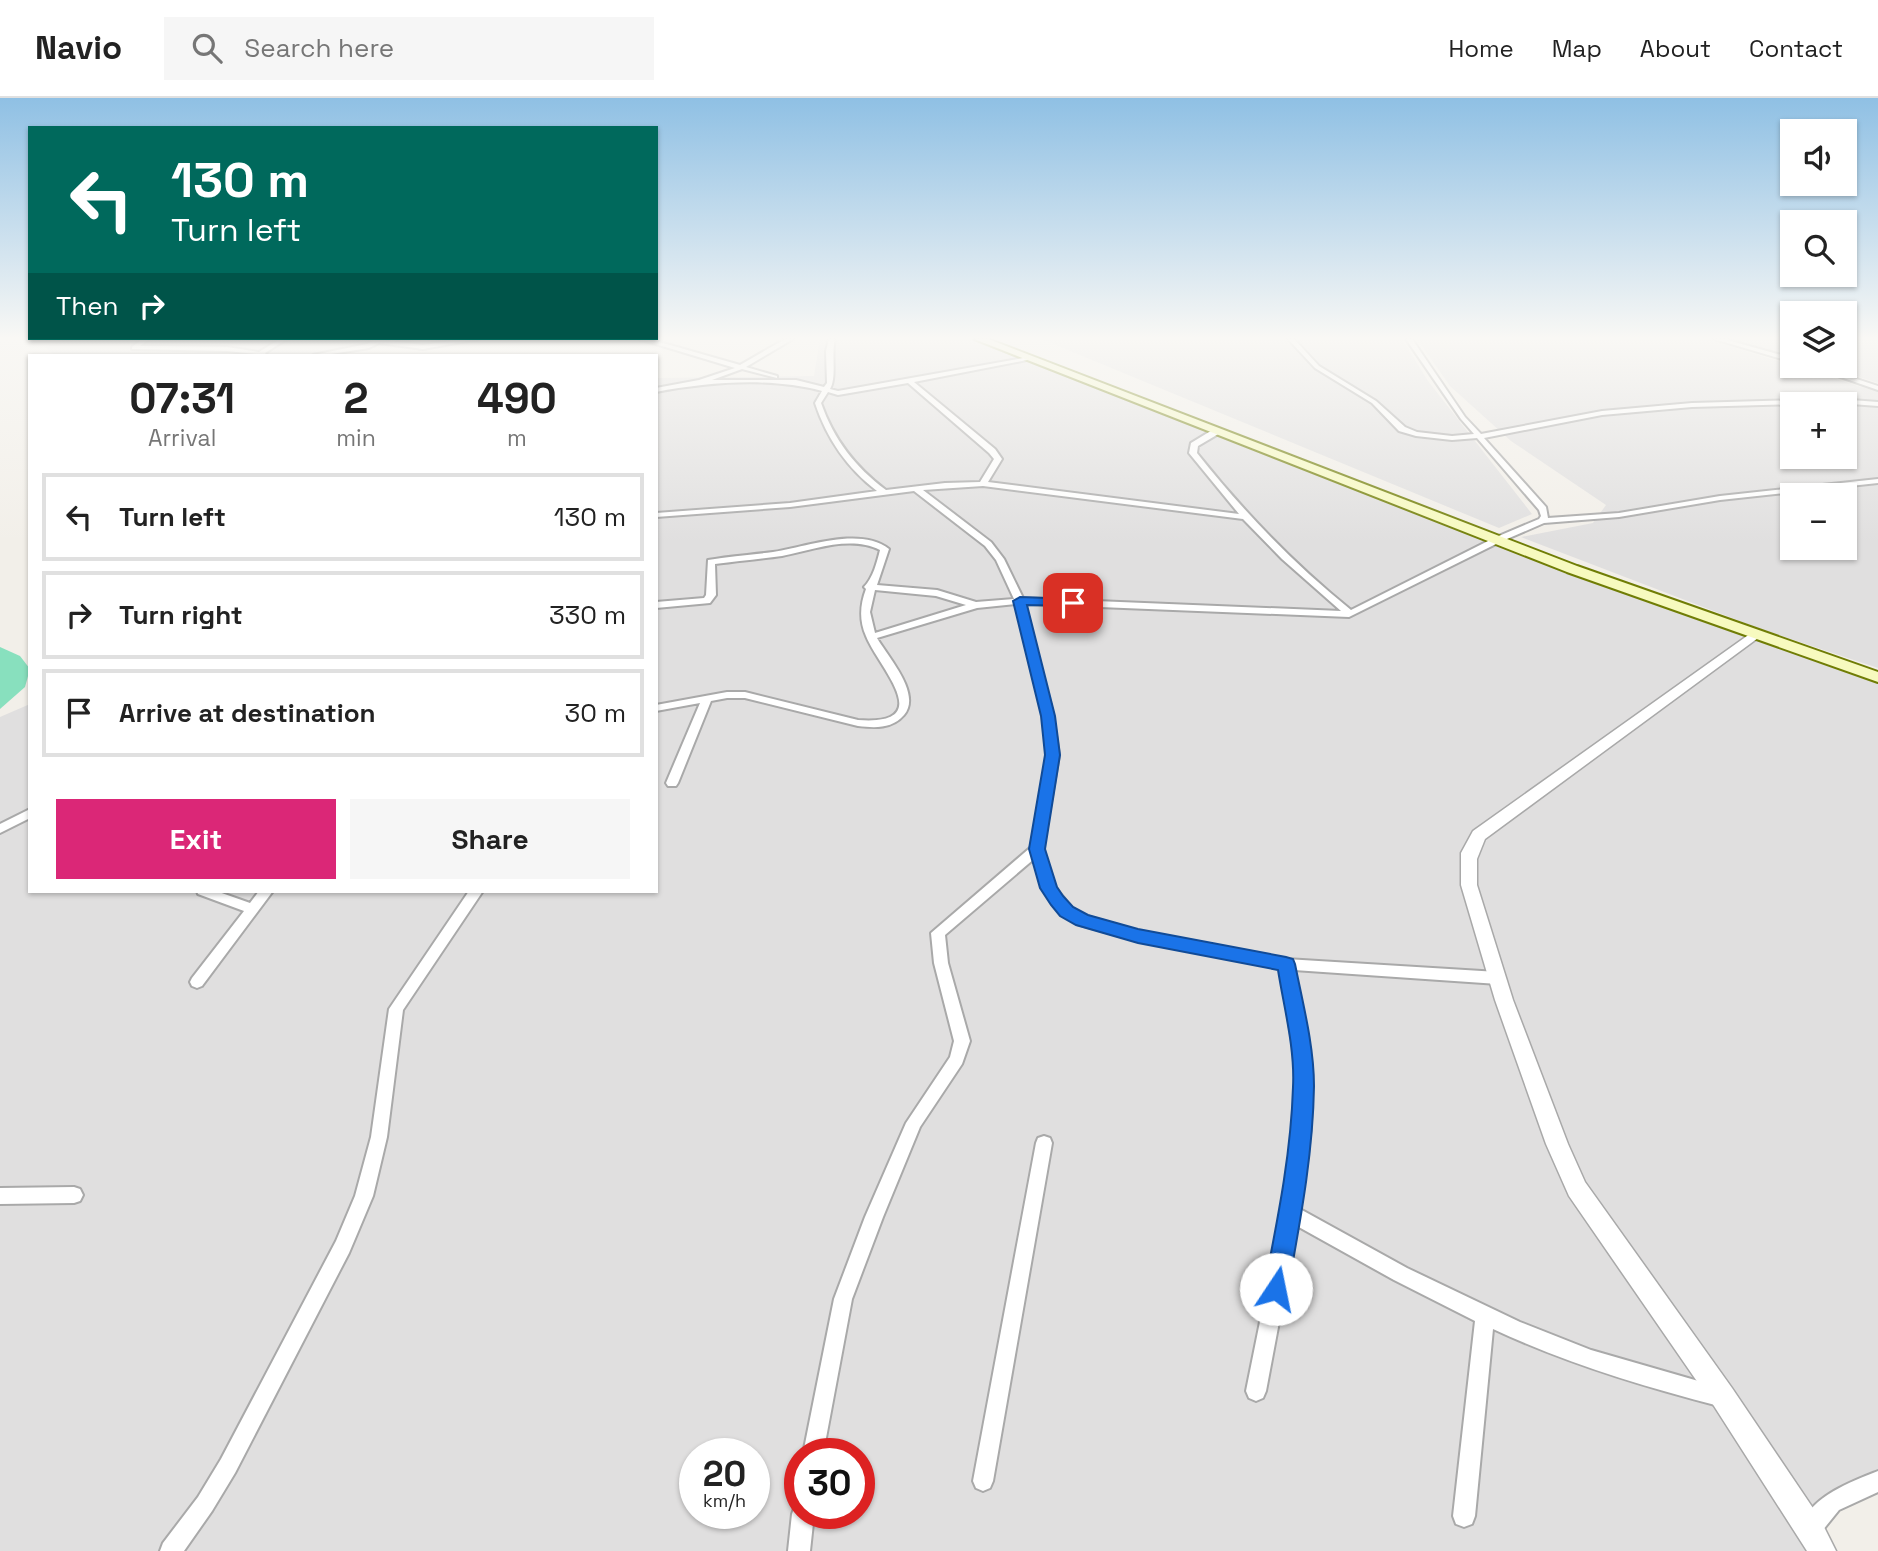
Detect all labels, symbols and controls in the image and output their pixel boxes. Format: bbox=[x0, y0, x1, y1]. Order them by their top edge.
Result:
search box bbox=[164, 17, 654, 80]
text: Navio bbox=[35, 27, 122, 69]
icon: search bbox=[188, 29, 226, 67]
text: Search here bbox=[244, 31, 394, 65]
text: Home bbox=[1448, 33, 1514, 64]
text: Map bbox=[1552, 33, 1602, 64]
text: About bbox=[1640, 33, 1711, 64]
text: Contact bbox=[1749, 33, 1843, 64]
map controls bbox=[1780, 119, 1857, 560]
button: sound bbox=[1780, 119, 1857, 196]
text: 130 m bbox=[171, 149, 309, 211]
icon: left bbox=[56, 154, 147, 245]
text: Turn left bbox=[171, 210, 301, 250]
button: search bbox=[1780, 210, 1857, 287]
icon: right bbox=[133, 287, 171, 325]
text: Then bbox=[56, 289, 119, 323]
button: layers bbox=[1780, 301, 1857, 378]
text: 07:31 bbox=[129, 372, 235, 425]
text: 2 bbox=[344, 372, 368, 425]
text: 490 bbox=[477, 372, 557, 425]
button: + bbox=[1780, 392, 1857, 469]
text: Arrival bbox=[148, 423, 216, 453]
text: min bbox=[336, 423, 376, 453]
text: m bbox=[507, 423, 527, 453]
button: − bbox=[1780, 483, 1857, 560]
icon: left bbox=[60, 498, 98, 536]
text: Turn left bbox=[119, 500, 226, 534]
text: 130 m bbox=[554, 500, 626, 534]
pin bbox=[1043, 573, 1103, 633]
icon: arrive bbox=[1054, 584, 1092, 622]
icon: right bbox=[60, 596, 98, 634]
text: Turn right bbox=[119, 598, 243, 632]
text: 330 m bbox=[549, 598, 626, 632]
icon: arrive bbox=[60, 694, 98, 732]
text: Arrive at destination bbox=[119, 696, 376, 730]
text: 30 m bbox=[565, 696, 626, 730]
button: Exit bbox=[56, 799, 336, 879]
button: Share bbox=[350, 799, 630, 879]
position arrow bbox=[1239, 1252, 1313, 1326]
speed limit sign: 30 bbox=[784, 1438, 875, 1529]
text: 20 bbox=[703, 1452, 746, 1496]
text: km/h bbox=[703, 1489, 746, 1512]

